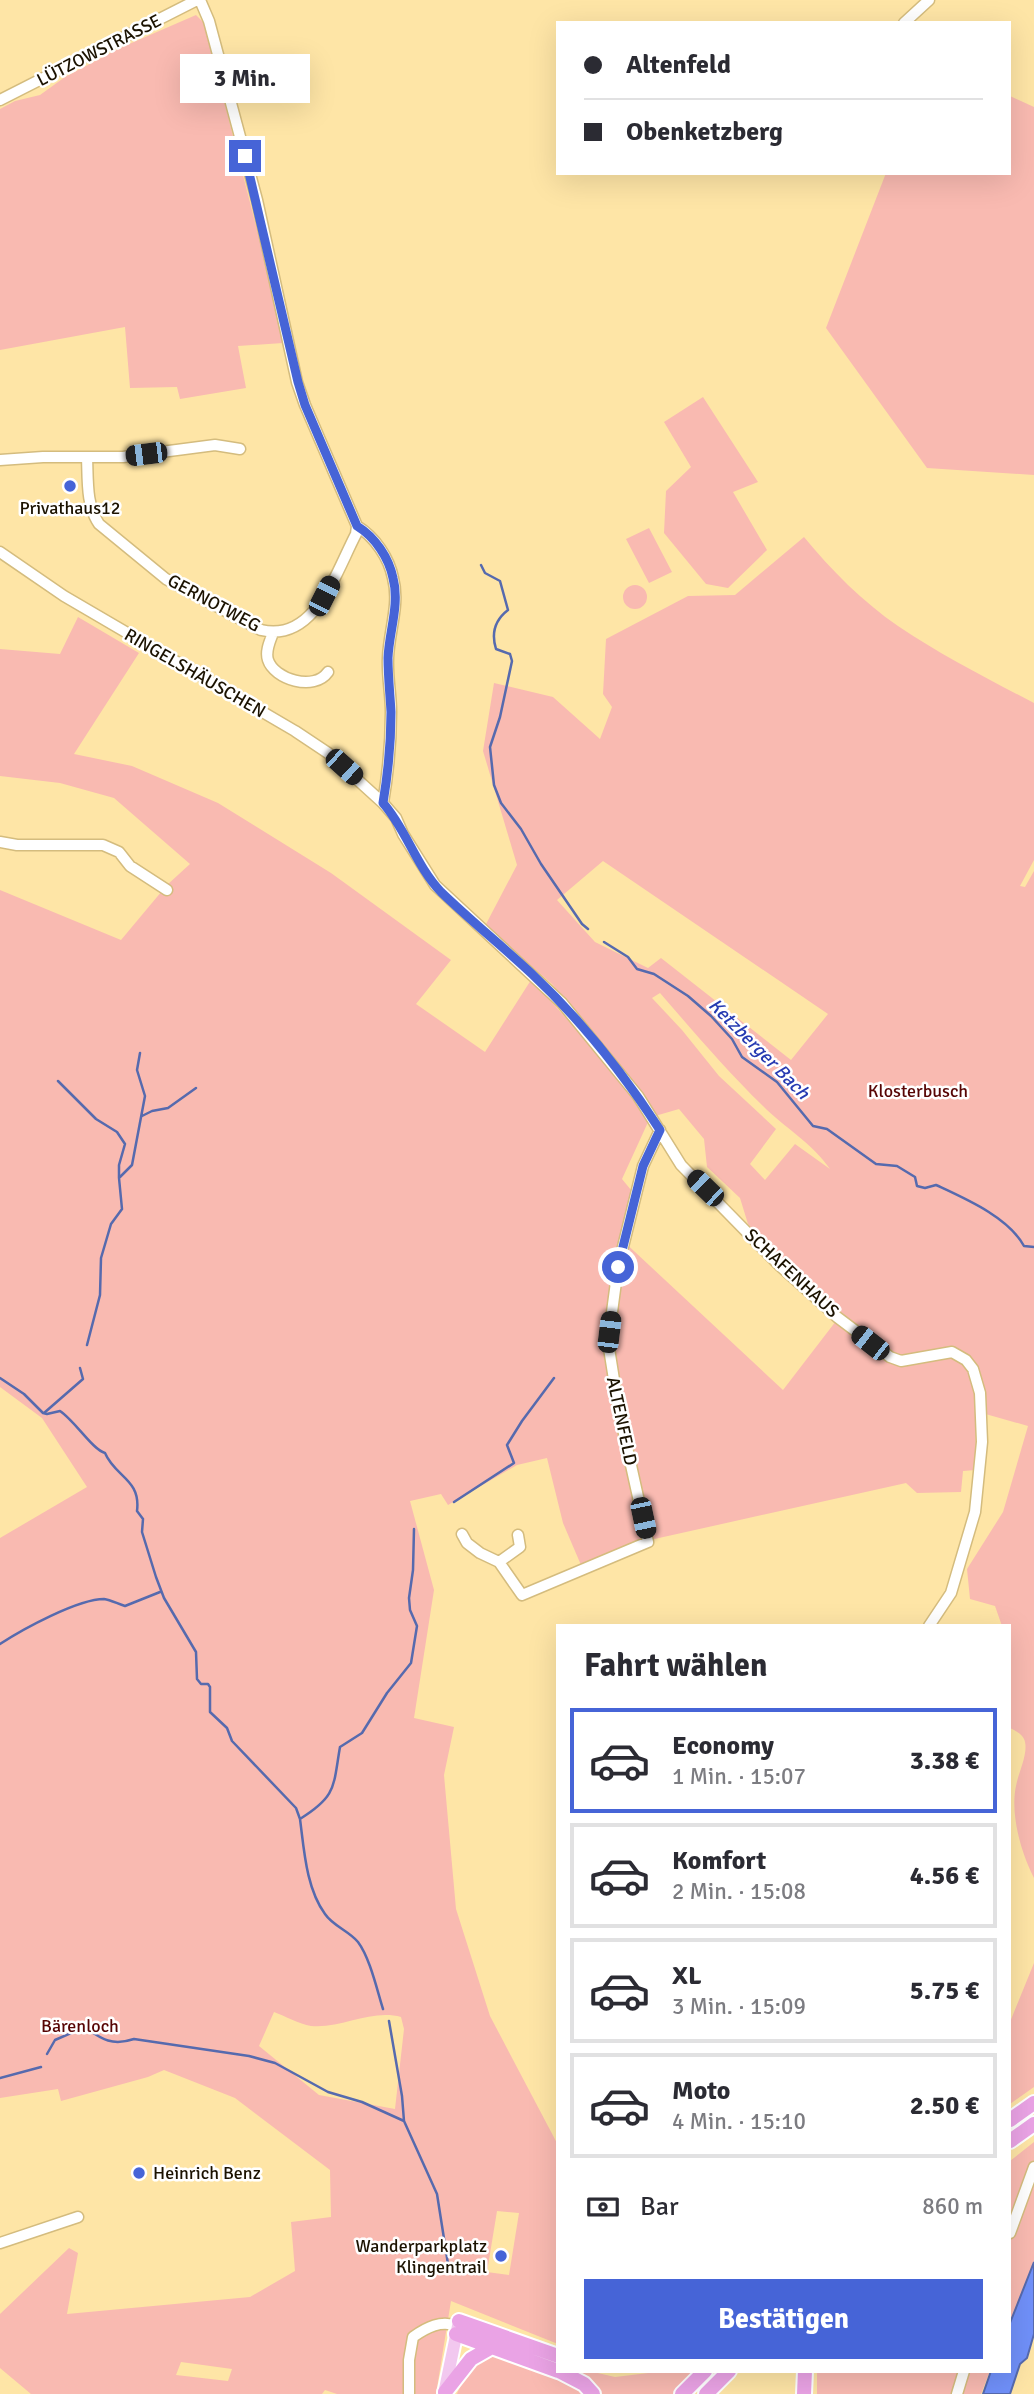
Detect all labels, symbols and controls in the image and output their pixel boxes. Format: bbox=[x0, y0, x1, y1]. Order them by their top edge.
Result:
street label: LÜTZOWSTRASSE bbox=[33, 9, 165, 91]
text: Altenfeld bbox=[626, 49, 731, 81]
callout: 3 Min. bbox=[180, 54, 310, 104]
text: 3 Min. bbox=[214, 64, 276, 93]
text: Obenketzberg bbox=[626, 116, 783, 148]
route end bbox=[229, 140, 261, 172]
car bbox=[124, 441, 169, 467]
marker: Privathaus12 bbox=[62, 478, 78, 494]
place label: Privathaus12 bbox=[19, 497, 121, 519]
street label: GERNOTWEG bbox=[164, 569, 264, 637]
car bbox=[306, 573, 343, 619]
street label: RINGELSHÄUSCHEN bbox=[120, 624, 270, 722]
car bbox=[322, 745, 367, 789]
water label: Ketzberger Bach bbox=[703, 993, 815, 1105]
park label: Klosterbusch bbox=[868, 1080, 968, 1102]
car bbox=[683, 1166, 728, 1210]
street label: SCHAFENHAUS bbox=[740, 1224, 844, 1322]
route start bbox=[602, 1251, 634, 1283]
car bbox=[597, 1310, 622, 1354]
car bbox=[847, 1322, 894, 1364]
street label: ALTENFELD bbox=[602, 1375, 642, 1467]
car bbox=[629, 1495, 658, 1541]
text: Fahrt wählen bbox=[584, 1646, 768, 1685]
icon: car bbox=[588, 1729, 651, 1792]
text: Economy bbox=[672, 1730, 774, 1762]
text: 3.38 € bbox=[910, 1745, 979, 1777]
text: 1 Min. · 15:07 bbox=[672, 1762, 806, 1791]
icon: car bbox=[588, 1844, 651, 1907]
text: Komfort bbox=[672, 1845, 766, 1877]
text: 4.56 € bbox=[910, 1860, 979, 1892]
text: 2 Min. · 15:08 bbox=[672, 1877, 806, 1906]
icon: car bbox=[588, 1959, 651, 2022]
text: XL bbox=[672, 1960, 702, 1992]
text: 5.75 € bbox=[910, 1975, 979, 2007]
text: 3 Min. · 15:09 bbox=[672, 1992, 806, 2021]
park label: Bärenloch bbox=[41, 2015, 119, 2037]
icon: car bbox=[588, 2074, 651, 2137]
text: Moto bbox=[672, 2075, 730, 2107]
text: 2.50 € bbox=[910, 2090, 979, 2122]
text: 4 Min. · 15:10 bbox=[672, 2107, 806, 2136]
place label: Heinrich Benz bbox=[153, 2162, 261, 2184]
marker: Heinrich Benz bbox=[131, 2165, 147, 2181]
icon: cash bbox=[584, 2188, 622, 2226]
text: Bar bbox=[640, 2191, 678, 2223]
text: 860 m bbox=[922, 2192, 983, 2221]
place label: Wanderparkplatz Klingentrail bbox=[356, 2235, 487, 2278]
marker: Wanderparkplatz Klingentrail bbox=[493, 2248, 509, 2264]
button: Bestätigen bbox=[584, 2279, 983, 2359]

